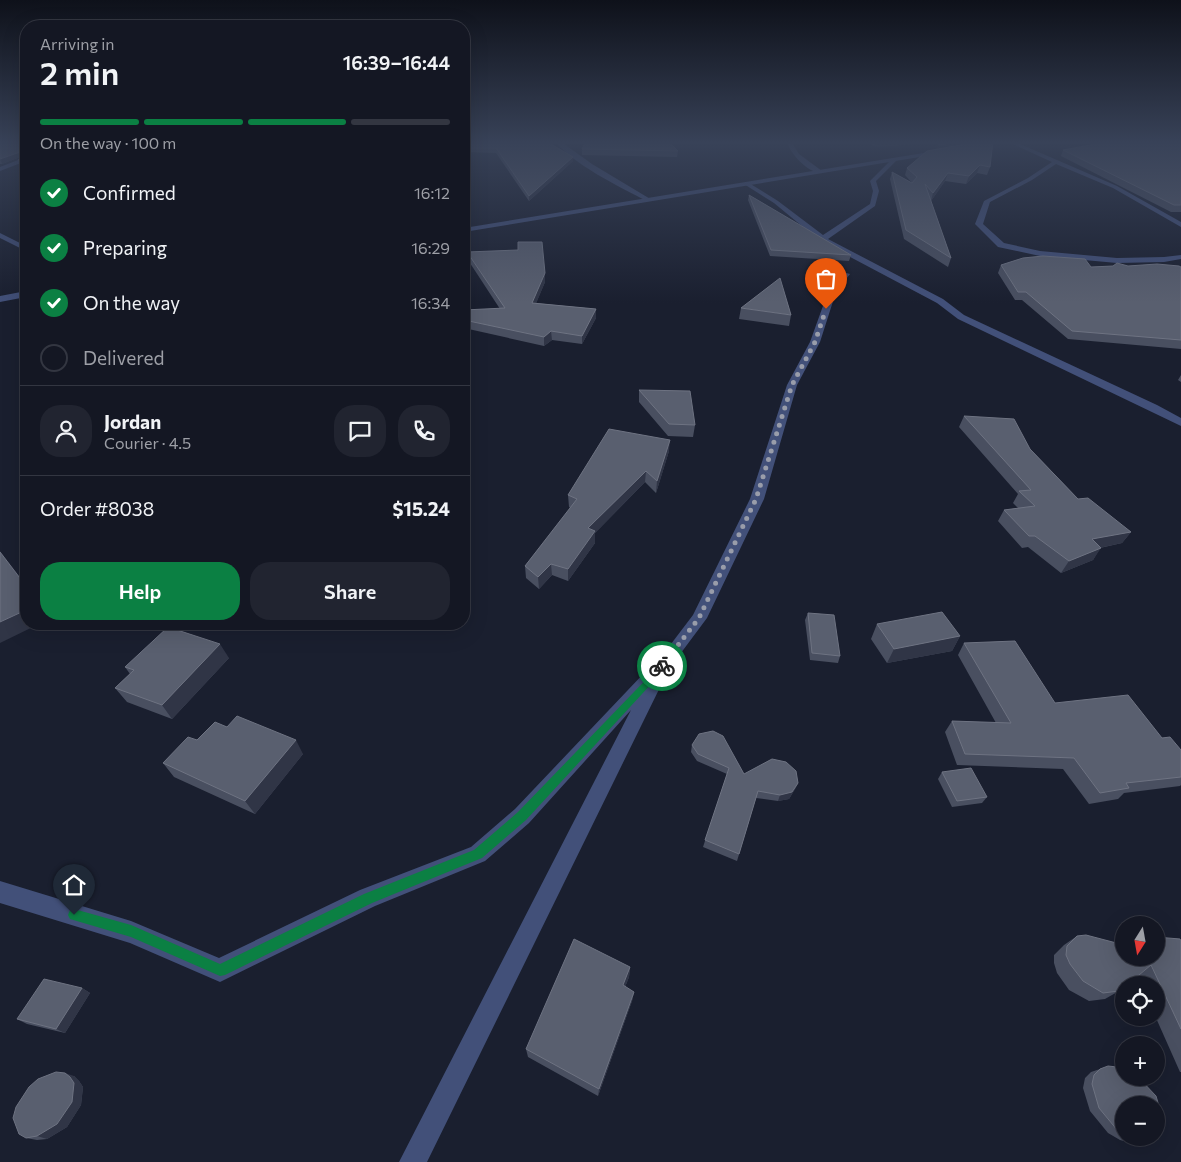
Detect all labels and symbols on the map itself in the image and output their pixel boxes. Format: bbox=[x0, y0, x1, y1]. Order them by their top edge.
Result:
pin bbox=[805, 258, 847, 309]
courier bbox=[637, 641, 687, 691]
pin bbox=[53, 864, 95, 915]
north arrow bbox=[1115, 916, 1165, 966]

